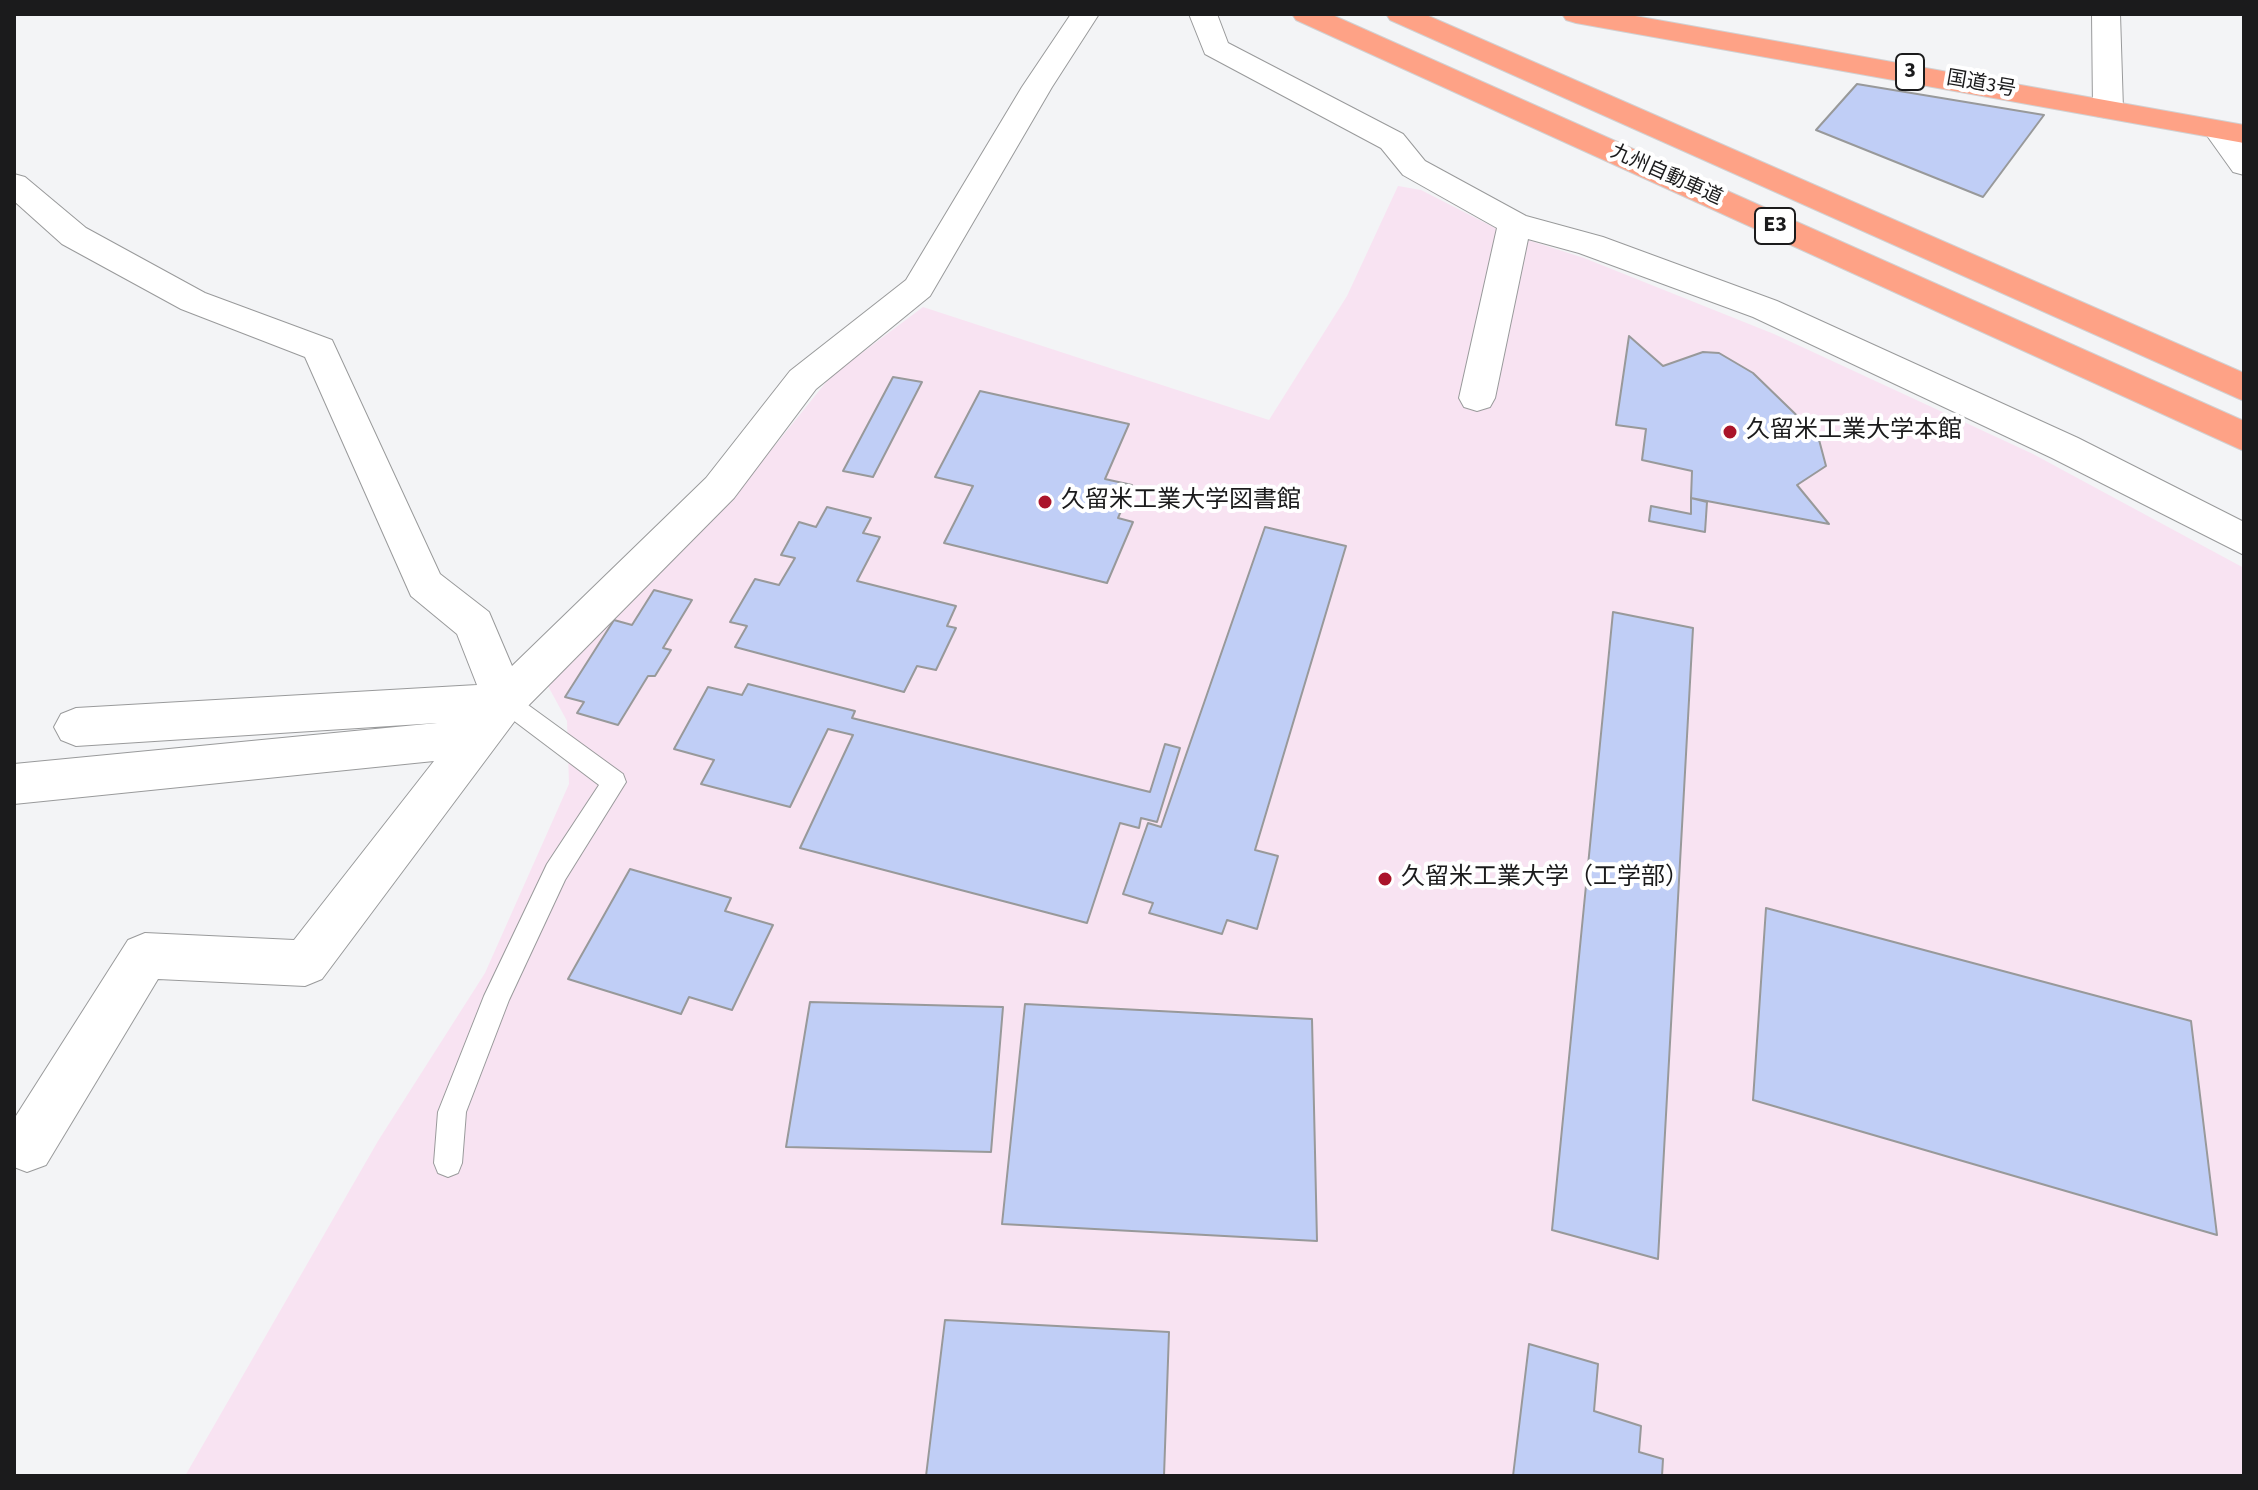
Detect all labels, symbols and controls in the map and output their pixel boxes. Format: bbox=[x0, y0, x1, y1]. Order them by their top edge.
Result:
road number: 3 bbox=[1896, 54, 1924, 90]
street label: 国道3号 bbox=[1944, 67, 2018, 103]
street label: 九州自動車道 bbox=[1606, 141, 1726, 211]
road number: E3 bbox=[1755, 208, 1795, 244]
place label: 久留米工業大学本館 bbox=[1746, 418, 1962, 446]
marker: 久留米工業大学本館 bbox=[1721, 423, 1739, 441]
place label: 久留米工業大学図書館 bbox=[1061, 488, 1301, 516]
marker: 久留米工業大学図書館 bbox=[1036, 493, 1054, 511]
place label: 久留米工業大学（工学部） bbox=[1401, 865, 1689, 893]
marker: 久留米工業大学（工学部） bbox=[1376, 870, 1394, 888]

